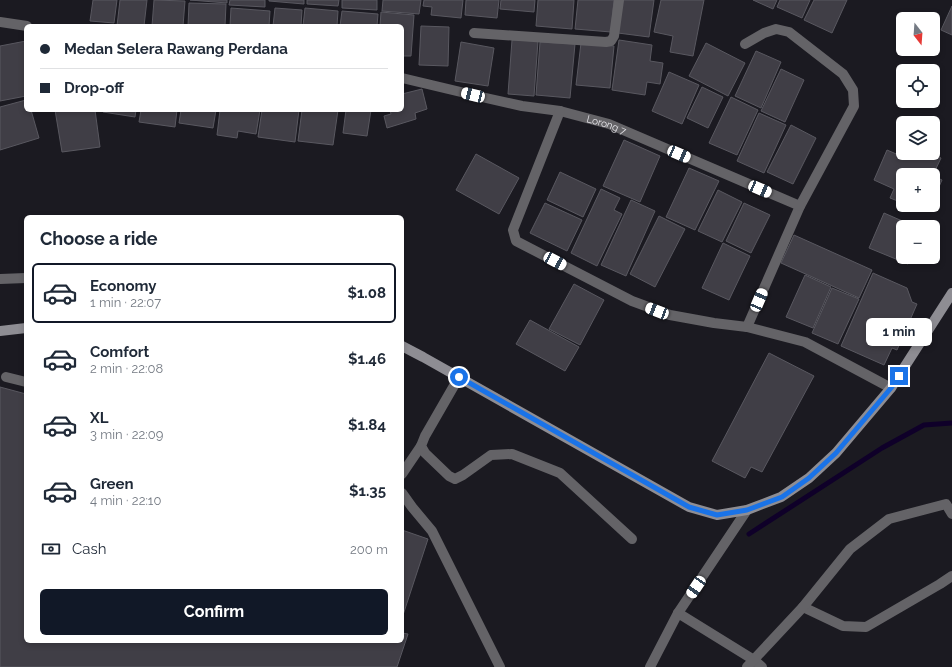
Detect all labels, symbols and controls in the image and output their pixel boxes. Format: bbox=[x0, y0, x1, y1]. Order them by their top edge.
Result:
north arrow bbox=[896, 12, 940, 56]
map controls bbox=[896, 12, 940, 264]
text: Medan Selera Rawang Perdana bbox=[64, 40, 288, 58]
button: locate bbox=[896, 64, 940, 108]
text: Drop-off bbox=[64, 79, 124, 97]
car bbox=[460, 86, 486, 104]
street label: Lorong 7 bbox=[585, 113, 628, 137]
button: layers bbox=[896, 116, 940, 160]
car bbox=[666, 144, 692, 164]
button: + bbox=[896, 168, 940, 212]
car bbox=[747, 179, 773, 199]
button: − bbox=[896, 220, 940, 264]
text: Choose a ride bbox=[40, 228, 158, 249]
car bbox=[542, 250, 568, 272]
icon: car bbox=[42, 275, 78, 311]
text: Economy bbox=[90, 277, 157, 295]
text: $1.08 bbox=[347, 284, 386, 302]
car bbox=[749, 287, 769, 313]
text: 1 min · 22:07 bbox=[90, 295, 161, 310]
car bbox=[644, 301, 670, 321]
callout: 1 min bbox=[866, 318, 932, 346]
text: 1 min bbox=[883, 324, 915, 339]
icon: car bbox=[42, 341, 78, 377]
text: Comfort bbox=[90, 343, 149, 361]
text: $1.46 bbox=[348, 350, 386, 368]
text: 2 min · 22:08 bbox=[90, 361, 163, 376]
route end bbox=[890, 367, 908, 385]
route start bbox=[450, 368, 468, 386]
icon: car bbox=[42, 407, 78, 443]
text: XL bbox=[90, 409, 108, 427]
text: $1.84 bbox=[348, 416, 386, 434]
text: 3 min · 22:09 bbox=[90, 427, 163, 442]
icon: car bbox=[42, 473, 78, 509]
text: Green bbox=[90, 475, 134, 493]
text: $1.35 bbox=[349, 482, 386, 500]
text: 4 min · 22:10 bbox=[90, 493, 161, 508]
icon: cash bbox=[40, 538, 62, 560]
text: Cash bbox=[72, 540, 106, 558]
text: 200 m bbox=[350, 542, 388, 557]
car bbox=[684, 574, 708, 600]
button: Confirm bbox=[40, 589, 388, 635]

